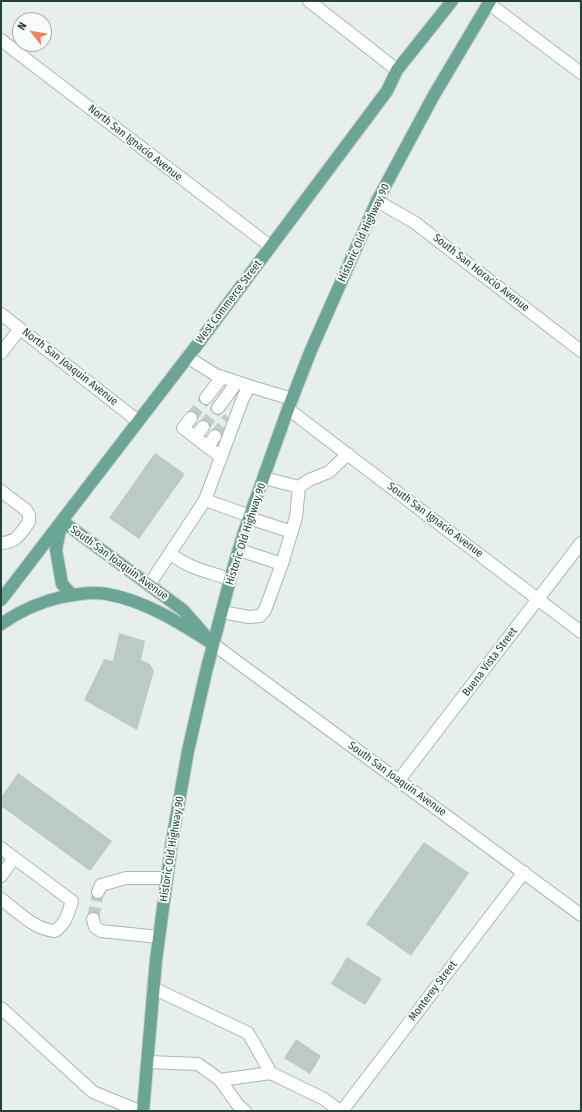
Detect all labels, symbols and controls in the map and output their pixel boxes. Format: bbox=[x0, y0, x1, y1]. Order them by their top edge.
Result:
north arrow bbox=[12, 12, 52, 52]
text: N bbox=[15, 20, 29, 32]
street label: North San Ignacio Avenue bbox=[85, 102, 185, 184]
street label: Historic Old Highway 90 bbox=[335, 182, 393, 284]
street label: South San Horacio Avenue bbox=[430, 231, 532, 315]
street label: West Commerce Street bbox=[193, 258, 265, 346]
street label: North San Joaquin Avenue bbox=[20, 326, 120, 408]
street label: South San Ignacio Avenue bbox=[385, 480, 485, 560]
street label: Historic Old Highway 90 bbox=[223, 481, 269, 587]
street label: South San Joaquin Avenue bbox=[67, 523, 171, 603]
street label: Buena Vista Street bbox=[460, 625, 520, 699]
street label: South San Joaquin Avenue bbox=[345, 739, 449, 819]
street label: Historic Old Highway 90 bbox=[157, 795, 187, 903]
street label: Monterey Street bbox=[406, 958, 460, 1024]

